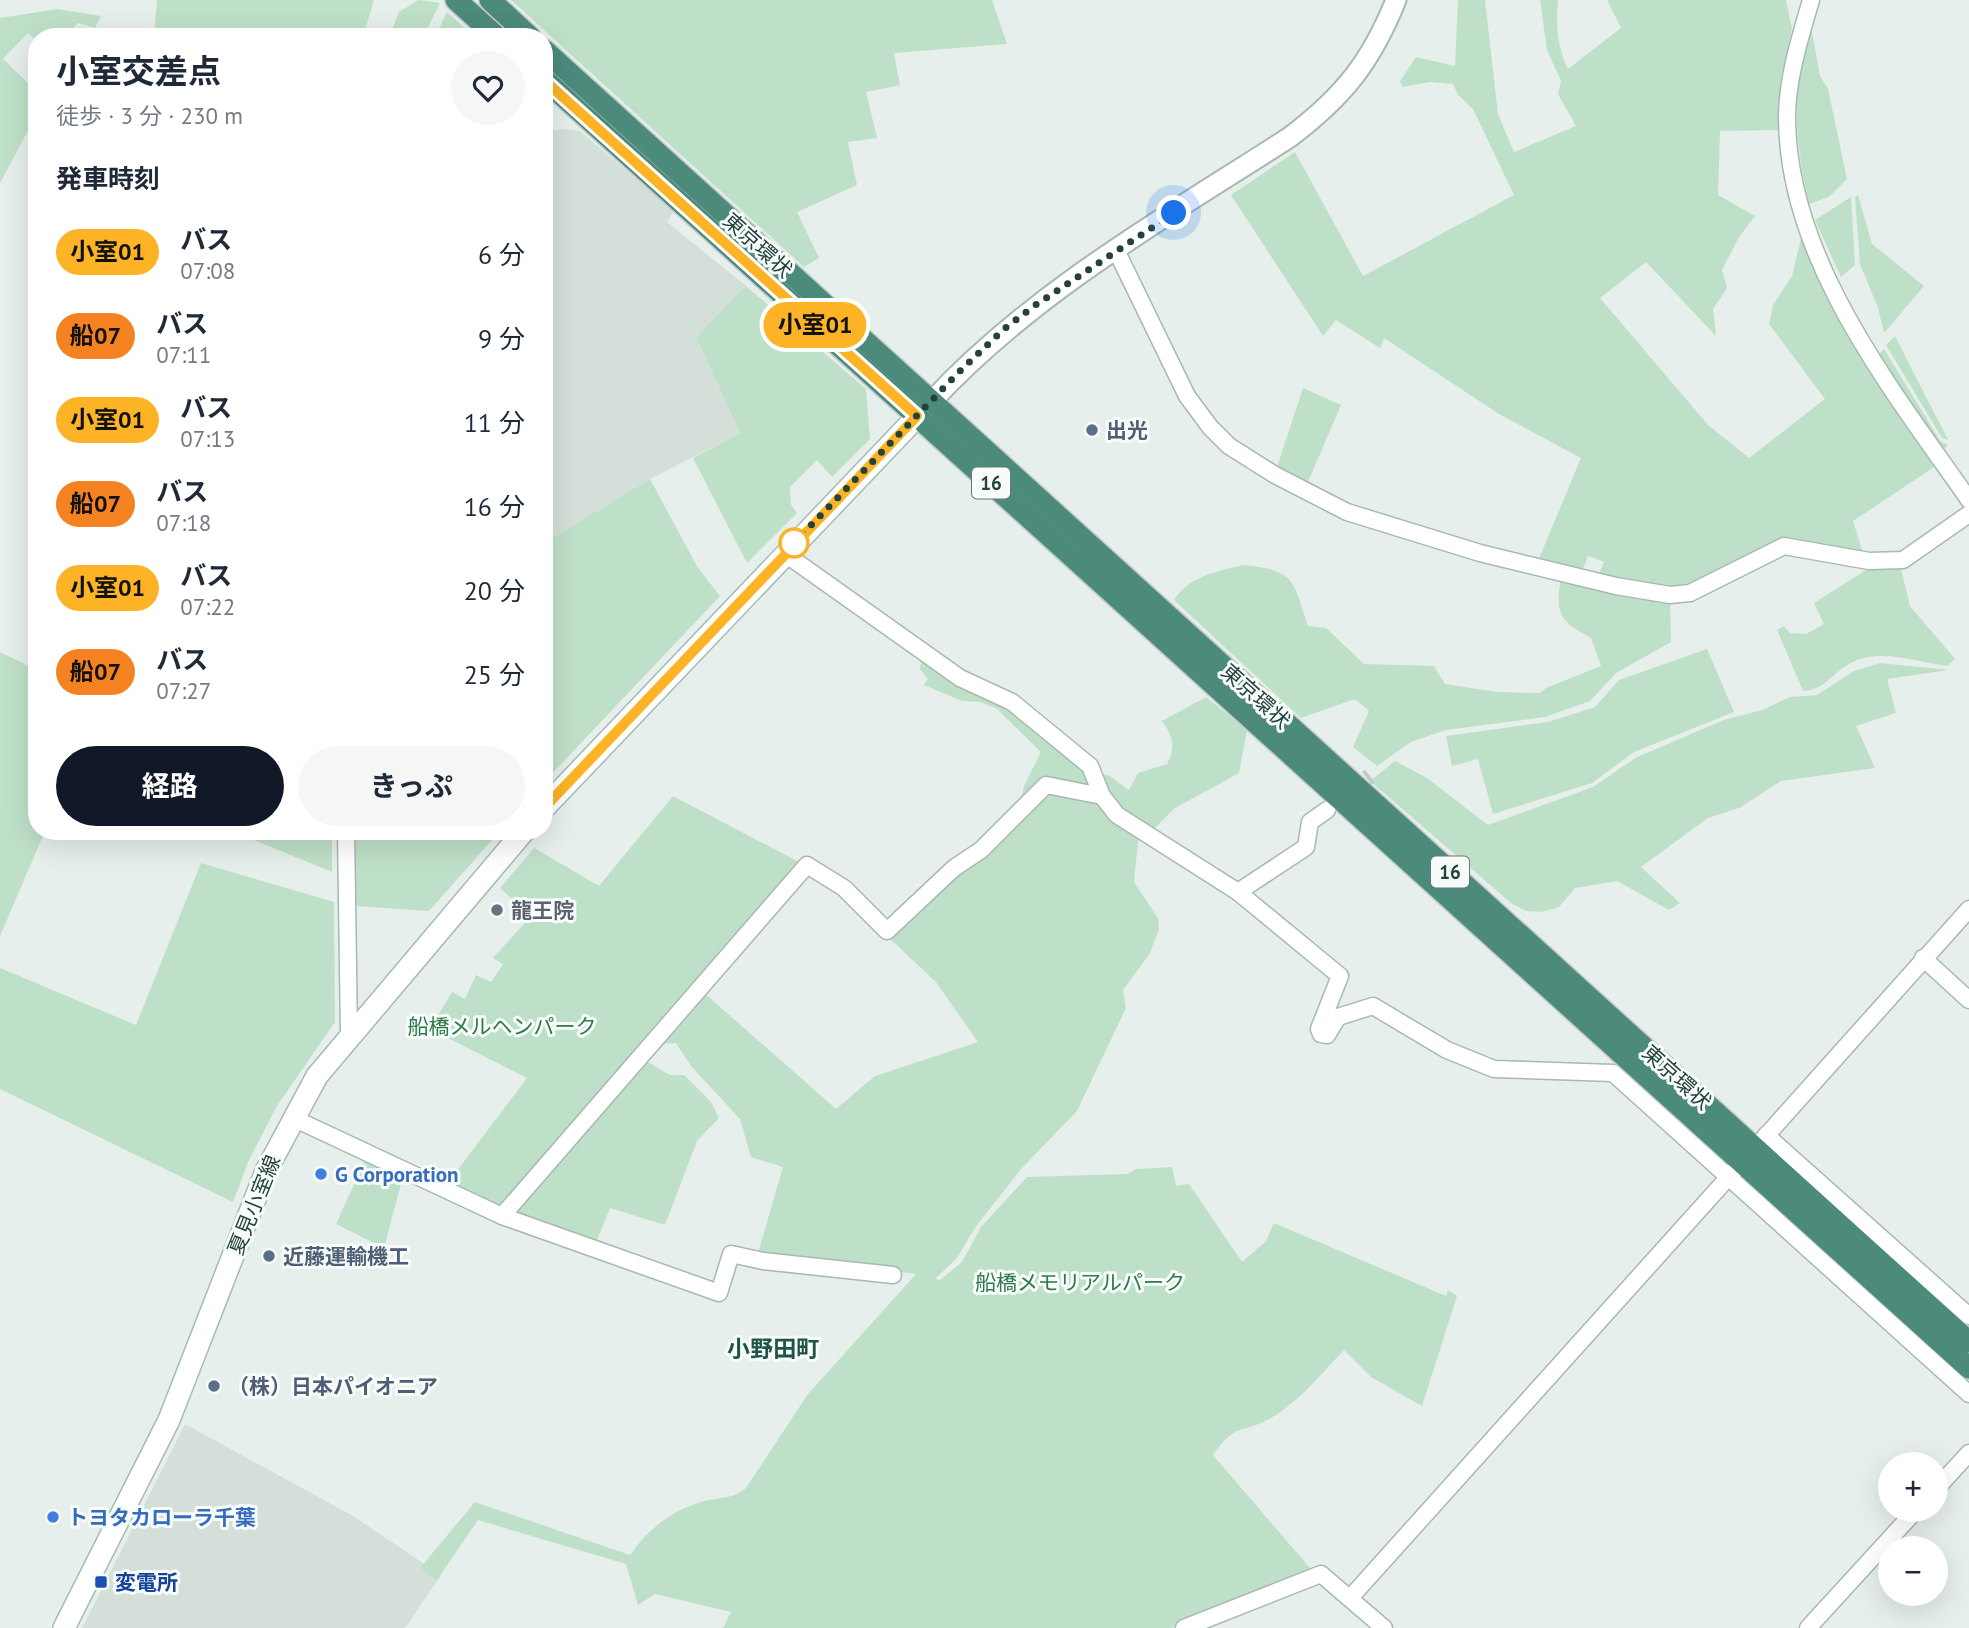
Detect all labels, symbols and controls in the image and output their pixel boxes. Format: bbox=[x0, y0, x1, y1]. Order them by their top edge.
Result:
text: 小室交差点 bbox=[56, 49, 221, 92]
button: heart bbox=[451, 51, 525, 125]
text: 徒歩 · 3 分 · 230 m bbox=[56, 101, 243, 130]
text: 発車時刻 bbox=[56, 162, 160, 195]
your location bbox=[1156, 195, 1191, 230]
street label: 東京環状 bbox=[718, 207, 798, 283]
text: バス bbox=[180, 223, 232, 256]
text: 小室01 bbox=[70, 236, 145, 267]
text: 6 分 bbox=[478, 238, 525, 271]
text: 07:08 bbox=[180, 256, 235, 285]
line badge: 小室01 bbox=[766, 302, 864, 348]
text: バス bbox=[156, 307, 208, 340]
text: 小室01 bbox=[777, 309, 853, 340]
text: 船07 bbox=[70, 320, 121, 351]
text: 9 分 bbox=[478, 322, 525, 355]
text: 07:11 bbox=[156, 340, 211, 369]
text: バス bbox=[180, 391, 232, 424]
text: 小室01 bbox=[70, 404, 145, 435]
text: 11 分 bbox=[464, 406, 525, 439]
place label: 出光 bbox=[1106, 417, 1148, 444]
marker: 出光 bbox=[1084, 422, 1100, 438]
text: 07:13 bbox=[180, 424, 235, 453]
road number: 16 bbox=[972, 468, 1010, 498]
text: バス bbox=[156, 475, 208, 508]
text: 船07 bbox=[70, 488, 121, 519]
text: 16 分 bbox=[464, 490, 525, 523]
text: 07:18 bbox=[156, 508, 211, 537]
unlabelled marker bbox=[779, 528, 809, 558]
text: バス bbox=[180, 559, 232, 592]
text: 小室01 bbox=[70, 572, 145, 603]
text: 20 分 bbox=[464, 574, 525, 607]
text: 07:22 bbox=[180, 592, 235, 621]
text: バス bbox=[156, 643, 208, 676]
text: 船07 bbox=[70, 656, 121, 687]
text: 25 分 bbox=[464, 658, 525, 691]
street label: 東京環状 bbox=[1216, 658, 1296, 734]
text: 07:27 bbox=[156, 676, 211, 705]
button: 経路 bbox=[56, 746, 284, 826]
button: きっぷ bbox=[298, 746, 525, 826]
road number: 16 bbox=[1431, 856, 1469, 888]
place label: 龍王院 bbox=[511, 897, 574, 924]
marker: 龍王院 bbox=[489, 902, 505, 918]
park label: 船橋メルヘンパーク bbox=[408, 1013, 597, 1040]
street label: 東京環状 bbox=[1637, 1039, 1717, 1115]
street label: 夏見小室線 bbox=[222, 1151, 286, 1259]
place label: G Corporation bbox=[335, 1161, 459, 1188]
marker: G Corporation bbox=[313, 1166, 329, 1182]
place label: 近藤運輸機工 bbox=[283, 1243, 409, 1270]
marker: 近藤運輸機工 bbox=[261, 1248, 277, 1264]
park label: 船橋メモリアルパーク bbox=[975, 1269, 1185, 1296]
district label: 小野田町 bbox=[727, 1334, 819, 1363]
place label: （株）日本パイオニア bbox=[228, 1373, 438, 1400]
marker: （株）日本パイオニア bbox=[206, 1378, 222, 1394]
map controls bbox=[1878, 1452, 1948, 1606]
button: + bbox=[1878, 1452, 1948, 1522]
place label: トヨタカローラ千葉 bbox=[67, 1504, 256, 1531]
marker: トヨタカローラ千葉 bbox=[45, 1509, 61, 1525]
button: − bbox=[1878, 1536, 1948, 1606]
place label: 変電所 bbox=[115, 1569, 178, 1596]
marker: 変電所 bbox=[93, 1574, 109, 1590]

